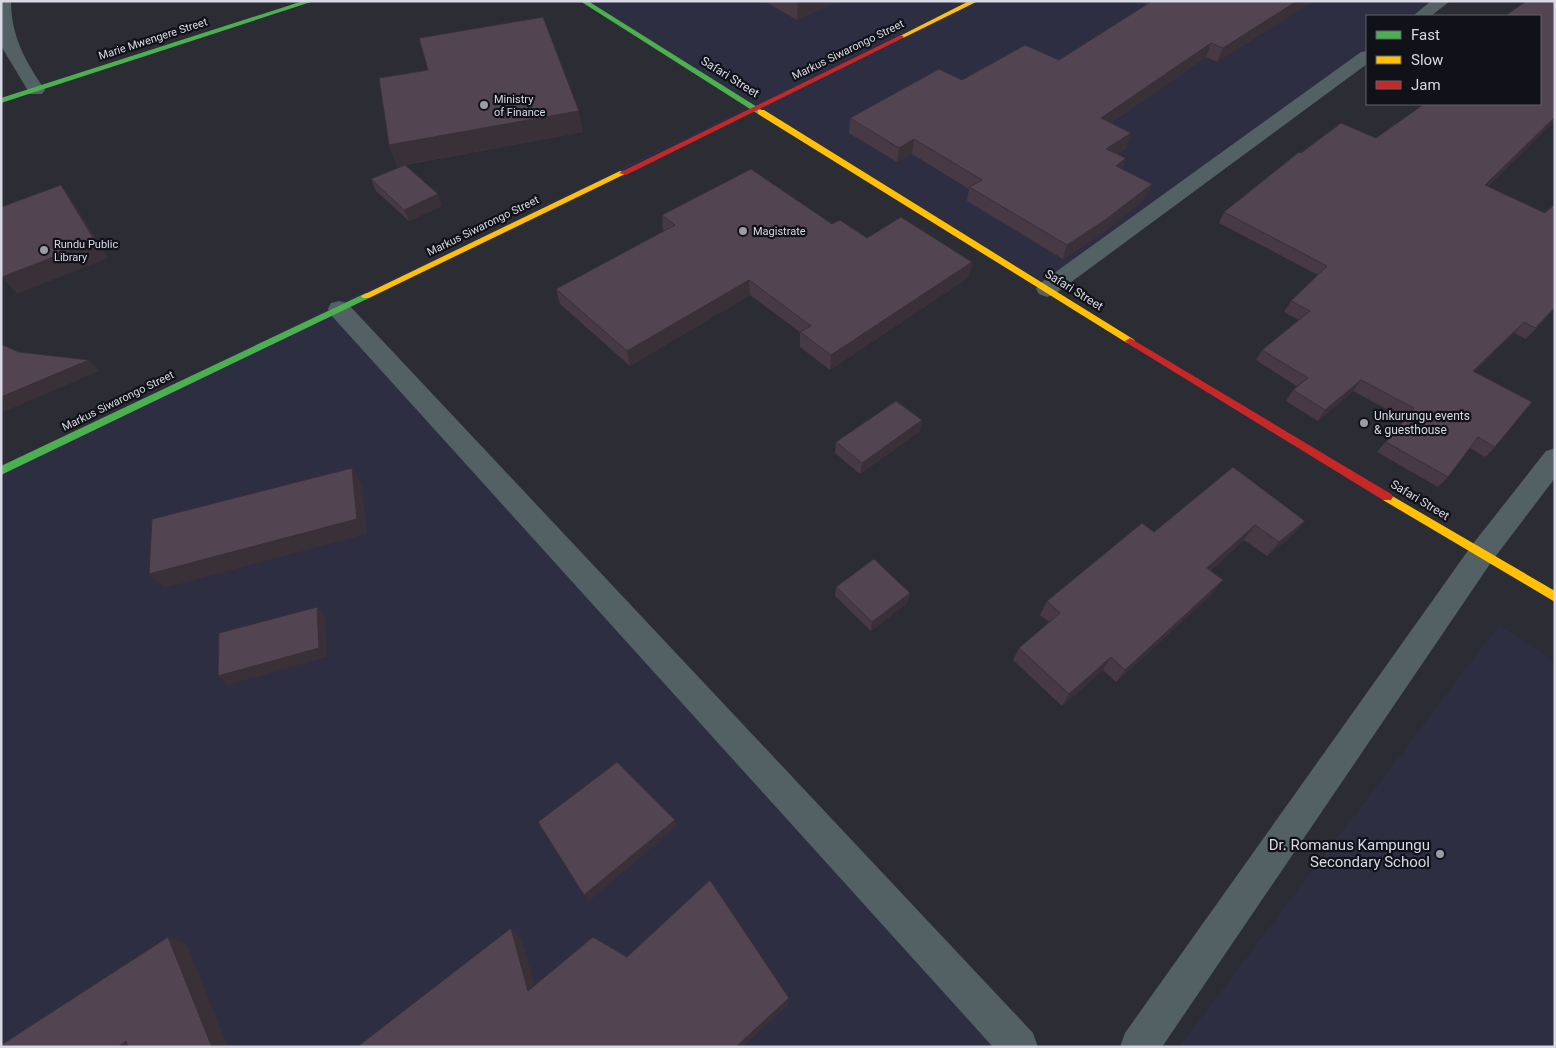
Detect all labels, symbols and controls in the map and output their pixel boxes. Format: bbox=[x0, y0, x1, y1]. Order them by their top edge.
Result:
street label: Marie Mwengere Street bbox=[97, 15, 209, 63]
legend bbox=[1366, 15, 1541, 105]
street label: Markus Siwarongo Street bbox=[790, 17, 906, 83]
text: Fast bbox=[1411, 26, 1440, 44]
text: Slow bbox=[1411, 51, 1443, 69]
street label: Safari Street bbox=[698, 54, 762, 100]
text: Jam bbox=[1411, 76, 1441, 94]
place label: Ministry of Finance bbox=[494, 93, 545, 119]
marker: Ministry of Finance bbox=[478, 99, 490, 111]
street label: Markus Siwarongo Street bbox=[425, 193, 541, 259]
marker: Magistrate bbox=[737, 225, 749, 237]
place label: Magistrate bbox=[753, 225, 806, 238]
place label: Rundu Public Library bbox=[54, 238, 118, 264]
marker: Rundu Public Library bbox=[38, 244, 50, 256]
street label: Safari Street bbox=[1042, 267, 1106, 313]
street label: Markus Siwarongo Street bbox=[60, 368, 176, 434]
place label: Unkurungu events & guesthouse bbox=[1374, 409, 1470, 437]
marker: Unkurungu events & guesthouse bbox=[1358, 417, 1370, 429]
street label: Safari Street bbox=[1388, 477, 1452, 523]
place label: Dr. Romanus Kampungu Secondary School bbox=[1269, 836, 1430, 871]
marker: Dr. Romanus Kampungu Secondary School bbox=[1434, 848, 1446, 860]

